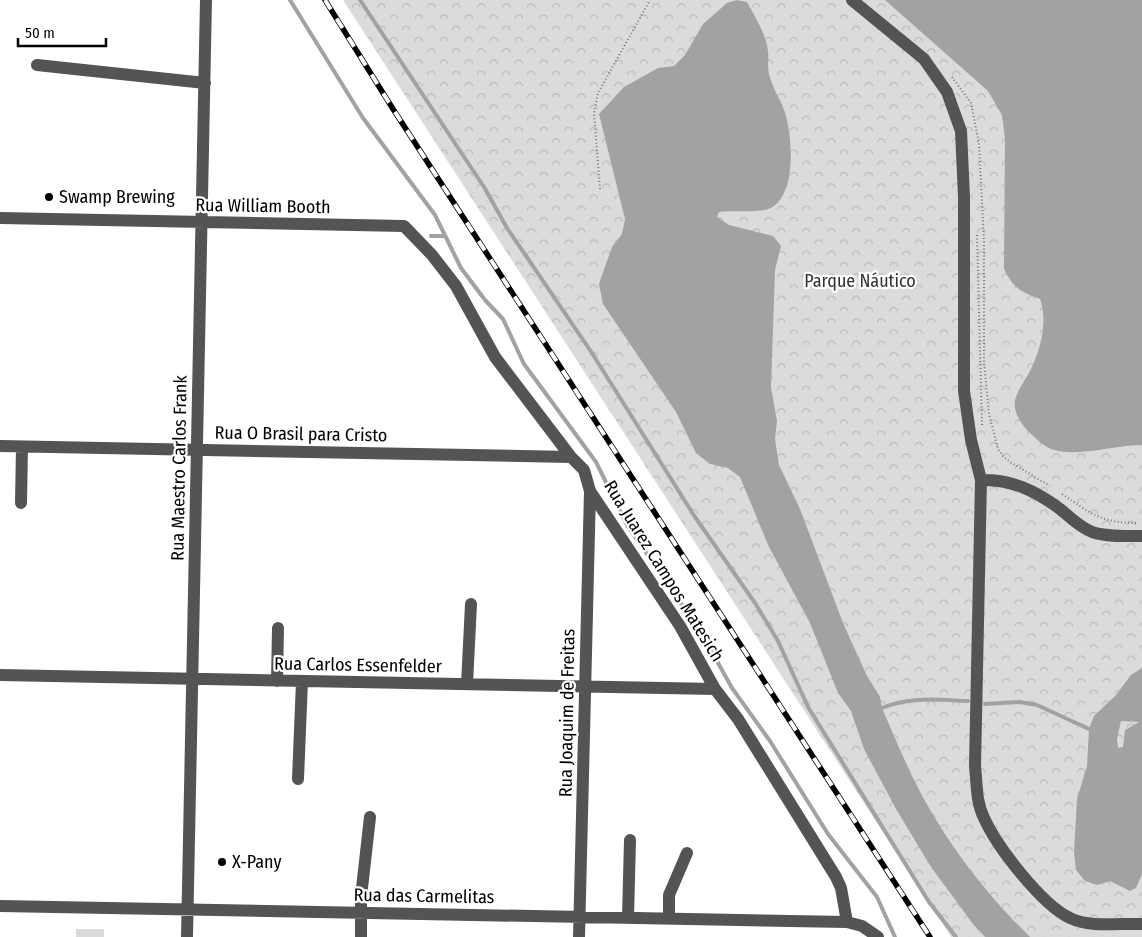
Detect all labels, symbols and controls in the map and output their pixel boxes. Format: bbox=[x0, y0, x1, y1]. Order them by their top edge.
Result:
scale bar bbox=[18, 15, 105, 47]
text: 50 m bbox=[25, 24, 55, 42]
place label: Swamp Brewing bbox=[59, 186, 175, 208]
marker: Swamp Brewing bbox=[43, 191, 55, 203]
street label: Rua William Booth bbox=[195, 194, 331, 218]
park label: Parque Náutico bbox=[804, 270, 916, 292]
street label: Rua Maestro Carlos Frank bbox=[166, 374, 192, 561]
street label: Rua O Brasil para Cristo bbox=[214, 421, 388, 447]
street label: Rua Juarez Campos Matesich bbox=[599, 476, 729, 666]
street label: Rua Joaquim de Freitas bbox=[555, 628, 579, 797]
street label: Rua Carlos Essenfelder bbox=[274, 653, 443, 677]
place label: X-Pany bbox=[232, 851, 282, 873]
marker: X-Pany bbox=[216, 856, 228, 868]
street label: Rua das Carmelitas bbox=[353, 884, 495, 908]

